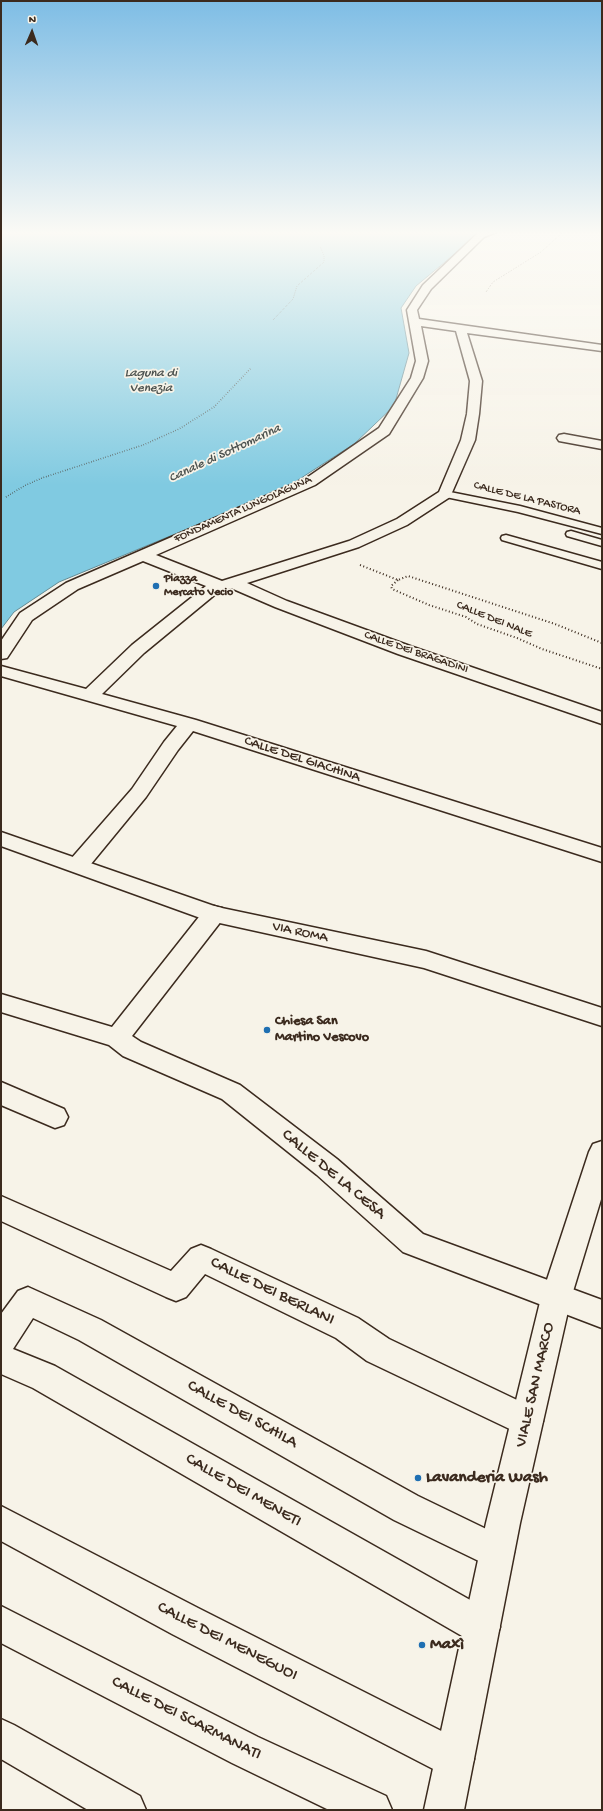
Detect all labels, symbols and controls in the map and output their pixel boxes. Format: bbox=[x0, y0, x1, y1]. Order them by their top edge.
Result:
north arrow bbox=[12, 12, 52, 52]
text: N bbox=[29, 14, 36, 26]
water label: Laguna di Venezia bbox=[125, 366, 177, 397]
water label: Canale di Sottomarina bbox=[167, 421, 283, 487]
street label: FONDAMENTA LUNGOLAGUNA bbox=[172, 473, 314, 547]
street label: CALLE DE LA PASTORA bbox=[472, 479, 582, 519]
place label: Piazza Mercato Vecio bbox=[164, 572, 233, 600]
marker: Piazza Mercato Vecio bbox=[151, 581, 161, 591]
street label: CALLE DEI NALE bbox=[454, 598, 534, 642]
street label: CALLE DEI BRAGADINI bbox=[362, 628, 470, 678]
street label: CALLE DEL GIACHINA bbox=[242, 733, 362, 787]
street label: VIA ROMA bbox=[271, 919, 329, 947]
place label: Chiesa San Martino Vescovo bbox=[275, 1014, 369, 1046]
marker: Chiesa San Martino Vescovo bbox=[262, 1025, 272, 1035]
street label: CALLE DE LA CESA bbox=[277, 1125, 389, 1225]
street label: CALLE DEI BERLANI bbox=[207, 1253, 337, 1331]
street label: VIALE SAN MARCO bbox=[512, 1321, 560, 1449]
street label: CALLE DEI SCHILA bbox=[183, 1376, 301, 1454]
street label: CALLE DEI MENETI bbox=[181, 1449, 305, 1533]
place label: Lavanderia Wash bbox=[426, 1468, 548, 1488]
marker: Lavanderia Wash bbox=[413, 1473, 423, 1483]
street label: CALLE DEI MENEGUOI bbox=[153, 1598, 301, 1686]
place label: Maxì bbox=[430, 1635, 464, 1655]
marker: Maxì bbox=[417, 1640, 427, 1650]
street label: CALLE DEI SCARMANATI bbox=[108, 1672, 264, 1766]

